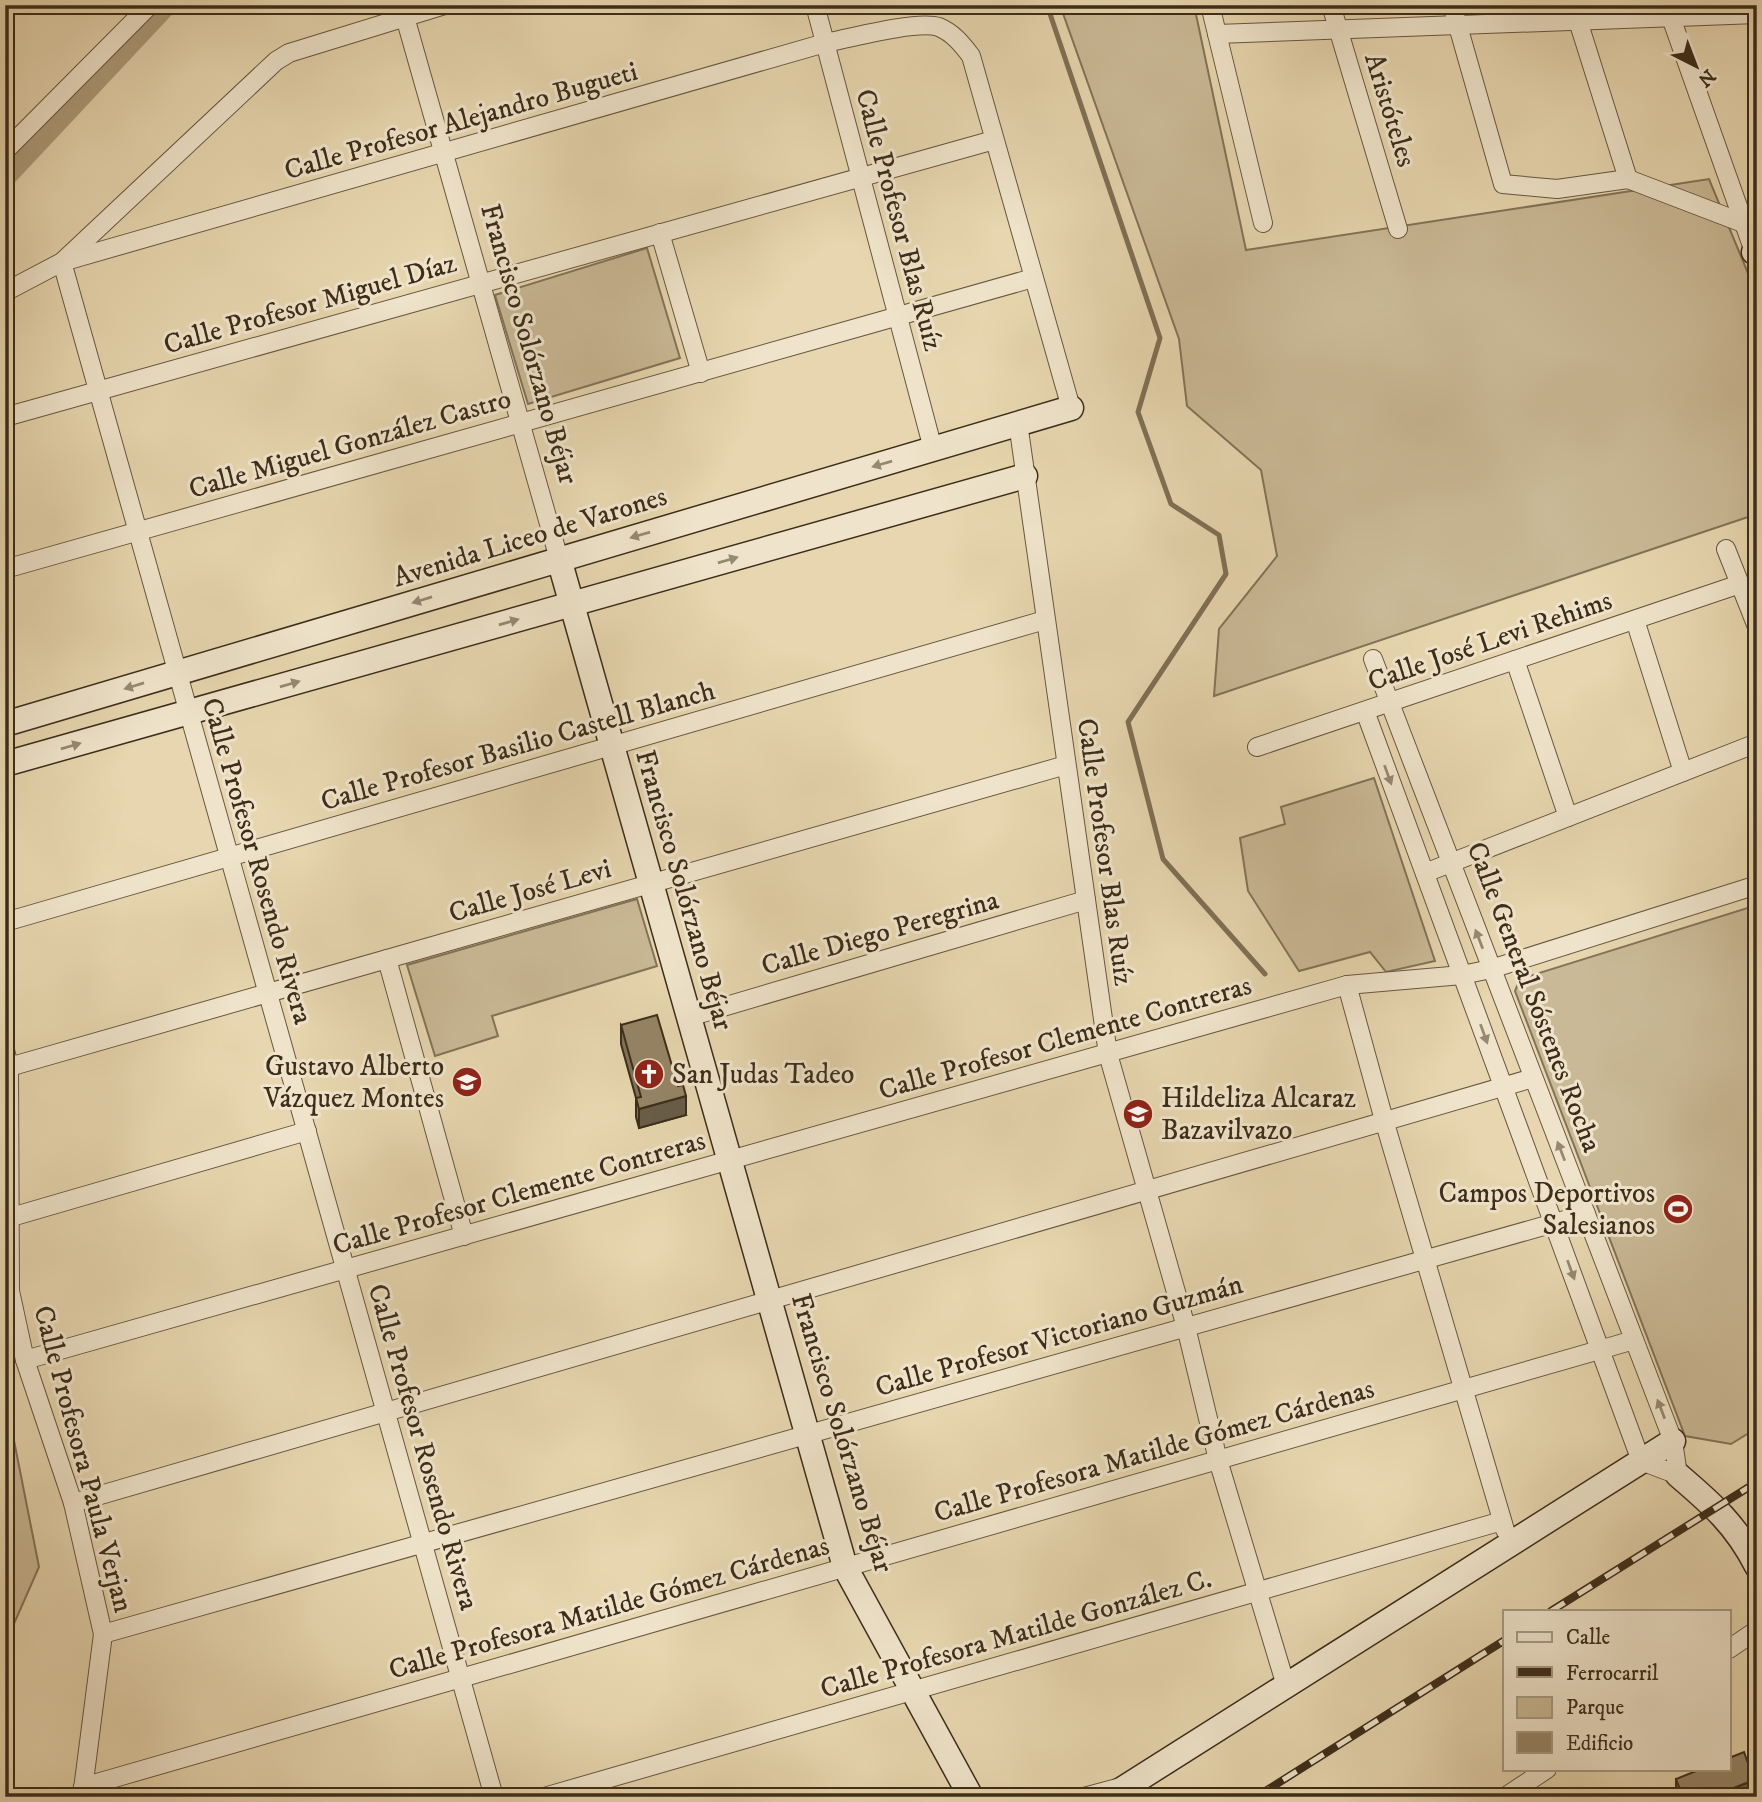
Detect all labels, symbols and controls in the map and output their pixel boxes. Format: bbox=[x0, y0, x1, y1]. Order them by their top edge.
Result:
north arrow bbox=[1660, 32, 1730, 102]
street label: Aristóteles bbox=[1356, 49, 1424, 171]
street label: Calle Profesor Alejandro Bugueti bbox=[280, 54, 642, 188]
text: N bbox=[1693, 64, 1720, 92]
street label: Calle Profesor Blas Ruíz bbox=[847, 85, 951, 355]
street label: Francisco Solórzano Béjar bbox=[472, 200, 586, 489]
street label: Calle Profesor Miguel Díaz bbox=[160, 245, 460, 363]
street label: Calle Miguel González Castro bbox=[185, 381, 515, 507]
one-way arrow bbox=[871, 459, 892, 469]
street label: Avenida Liceo de Varones bbox=[389, 479, 671, 595]
one-way arrow bbox=[630, 531, 651, 541]
one-way arrow bbox=[717, 554, 738, 564]
street label: Calle José Levi Rehims bbox=[1363, 583, 1617, 699]
one-way arrow bbox=[411, 596, 432, 606]
one-way arrow bbox=[498, 616, 519, 626]
street label: Calle Profesor Basilio Castell Blanch bbox=[317, 673, 720, 819]
one-way arrow bbox=[280, 678, 301, 688]
one-way arrow bbox=[123, 681, 144, 691]
street label: Calle Profesor Rosendo Rivera bbox=[194, 694, 320, 1028]
street label: Calle Profesor Blas Ruíz bbox=[1069, 716, 1141, 988]
one-way arrow bbox=[61, 740, 82, 750]
street label: Francisco Solórzano Béjar bbox=[627, 746, 741, 1035]
one-way arrow bbox=[1383, 764, 1394, 785]
street label: Calle General Sóstenes Rocha bbox=[1459, 837, 1609, 1157]
street label: Calle José Levi bbox=[445, 851, 615, 931]
street label: Calle Diego Peregrina bbox=[757, 882, 1003, 984]
one-way arrow bbox=[1474, 928, 1485, 949]
street label: Calle Profesor Clemente Contreras bbox=[875, 968, 1255, 1108]
one-way arrow bbox=[1479, 1023, 1490, 1044]
place label: Gustavo Alberto Vázquez Montes bbox=[263, 1049, 444, 1116]
church icon: San Judas Tadeo bbox=[632, 1057, 666, 1091]
place label: San Judas Tadeo bbox=[672, 1057, 854, 1092]
school or university icon: Gustavo Alberto Vázquez Montes bbox=[450, 1065, 484, 1099]
place label: Hildeliza Alcaraz Bazavilvazo bbox=[1161, 1081, 1356, 1148]
school or university icon: Hildeliza Alcaraz Bazavilvazo bbox=[1121, 1097, 1155, 1131]
street label: Calle Profesor Clemente Contreras bbox=[329, 1123, 709, 1263]
one-way arrow bbox=[1556, 1140, 1567, 1161]
place label: Campos Deportivos Salesianos bbox=[1439, 1176, 1655, 1243]
sports icon: Campos Deportivos Salesianos bbox=[1661, 1192, 1695, 1226]
one-way arrow bbox=[1566, 1260, 1577, 1281]
street label: Calle Profesor Victoriano Guzmán bbox=[871, 1267, 1247, 1405]
street label: Calle Profesor Rosendo Rivera bbox=[360, 1280, 486, 1614]
street label: Francisco Solórzano Béjar bbox=[783, 1289, 901, 1577]
street label: Calle Profesora Paula Verjan bbox=[25, 1302, 141, 1617]
street label: Calle Profesora Matilde Gómez Cárdenas bbox=[930, 1371, 1378, 1531]
one-way arrow bbox=[1655, 1398, 1666, 1419]
street label: Calle Profesora Matilde Gómez Cárdenas bbox=[385, 1528, 833, 1688]
street label: Calle Profesora Matilde González C. bbox=[816, 1561, 1216, 1707]
legend bbox=[1503, 1610, 1730, 1770]
text: Calle bbox=[1566, 1625, 1610, 1651]
text: Ferrocarril bbox=[1566, 1661, 1659, 1687]
text: Parque bbox=[1566, 1695, 1624, 1721]
text: Edificio bbox=[1566, 1731, 1633, 1757]

